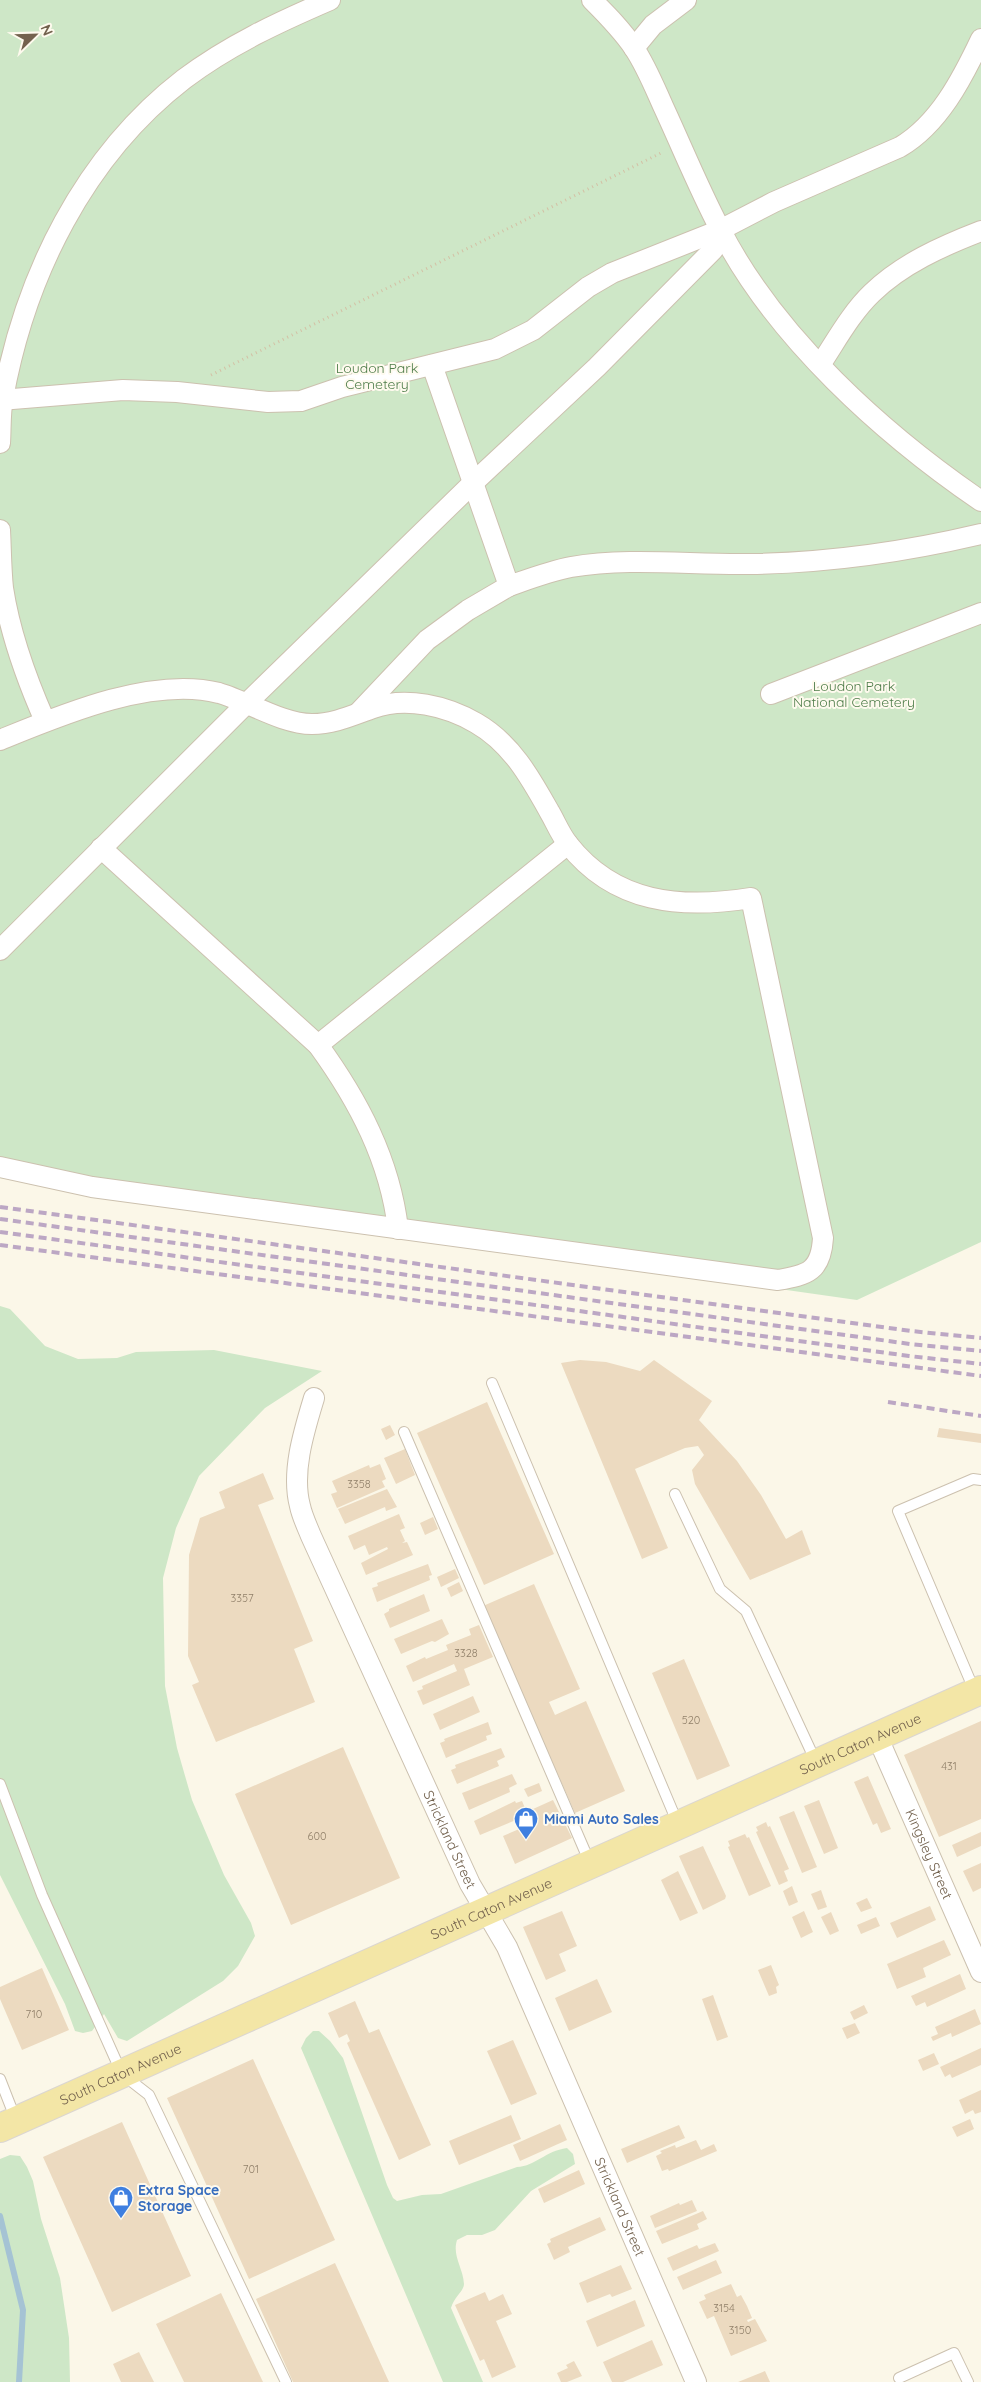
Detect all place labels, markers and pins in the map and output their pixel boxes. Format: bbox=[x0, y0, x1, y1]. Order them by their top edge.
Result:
shop icon: Miami Auto Sales bbox=[513, 1806, 539, 1840]
place label: Miami Auto Sales bbox=[544, 1810, 659, 1828]
place label: Extra Space Storage bbox=[138, 2181, 219, 2215]
shop icon: Extra Space Storage bbox=[108, 2185, 134, 2219]

